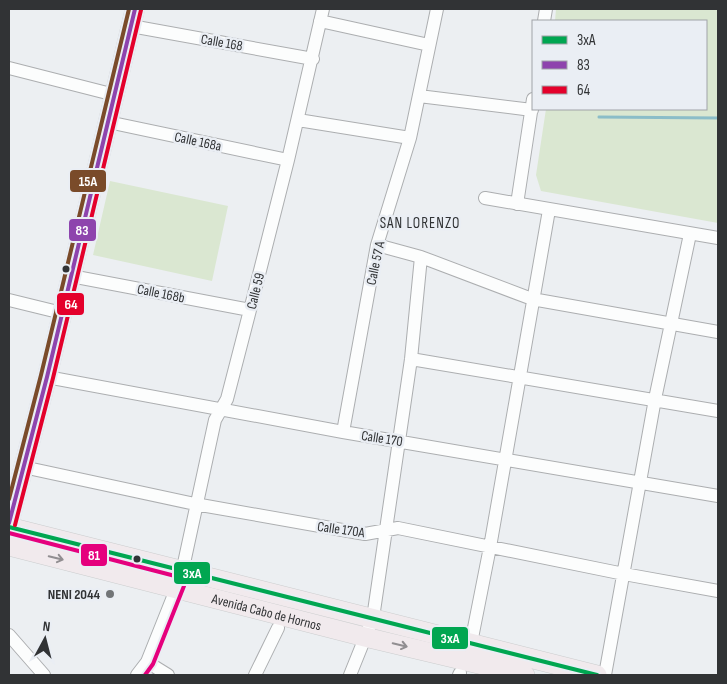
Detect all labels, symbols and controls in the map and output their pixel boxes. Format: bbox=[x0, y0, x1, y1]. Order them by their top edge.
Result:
legend bbox=[532, 20, 707, 110]
street label: Calle 168 bbox=[200, 30, 244, 55]
text: 3xA bbox=[577, 31, 596, 50]
text: 83 bbox=[577, 56, 590, 75]
text: 64 bbox=[577, 81, 590, 100]
street label: Calle 168a bbox=[173, 128, 223, 155]
line badge: 15A bbox=[69, 169, 107, 193]
text: 15A bbox=[79, 173, 97, 190]
district label: SAN LORENZO bbox=[380, 214, 460, 233]
line badge: 83 bbox=[68, 218, 97, 242]
text: 83 bbox=[76, 222, 88, 239]
street label: Calle 57 A bbox=[363, 239, 389, 287]
unlabelled marker bbox=[61, 264, 71, 274]
street label: Calle 59 bbox=[243, 271, 268, 311]
street label: Calle 168b bbox=[136, 281, 186, 306]
line badge: 64 bbox=[56, 292, 85, 316]
text: 64 bbox=[64, 296, 78, 313]
street label: Calle 170 bbox=[360, 427, 404, 450]
street label: Calle 170A bbox=[316, 518, 367, 541]
line badge: 81 bbox=[80, 543, 108, 567]
text: 81 bbox=[88, 547, 101, 564]
one-way arrow bbox=[48, 554, 64, 564]
unlabelled marker bbox=[132, 554, 142, 564]
line badge: 3xA bbox=[173, 561, 211, 585]
text: 3xA bbox=[183, 565, 202, 582]
place label: NENI 2044 bbox=[48, 586, 100, 603]
marker: NENI 2044 bbox=[104, 588, 116, 600]
street label: Avenida Cabo de Hornos bbox=[209, 590, 323, 634]
north arrow bbox=[20, 614, 70, 664]
text: N bbox=[42, 618, 51, 635]
line badge: 3xA bbox=[431, 626, 469, 650]
text: 3xA bbox=[441, 630, 460, 647]
one-way arrow bbox=[392, 641, 408, 650]

